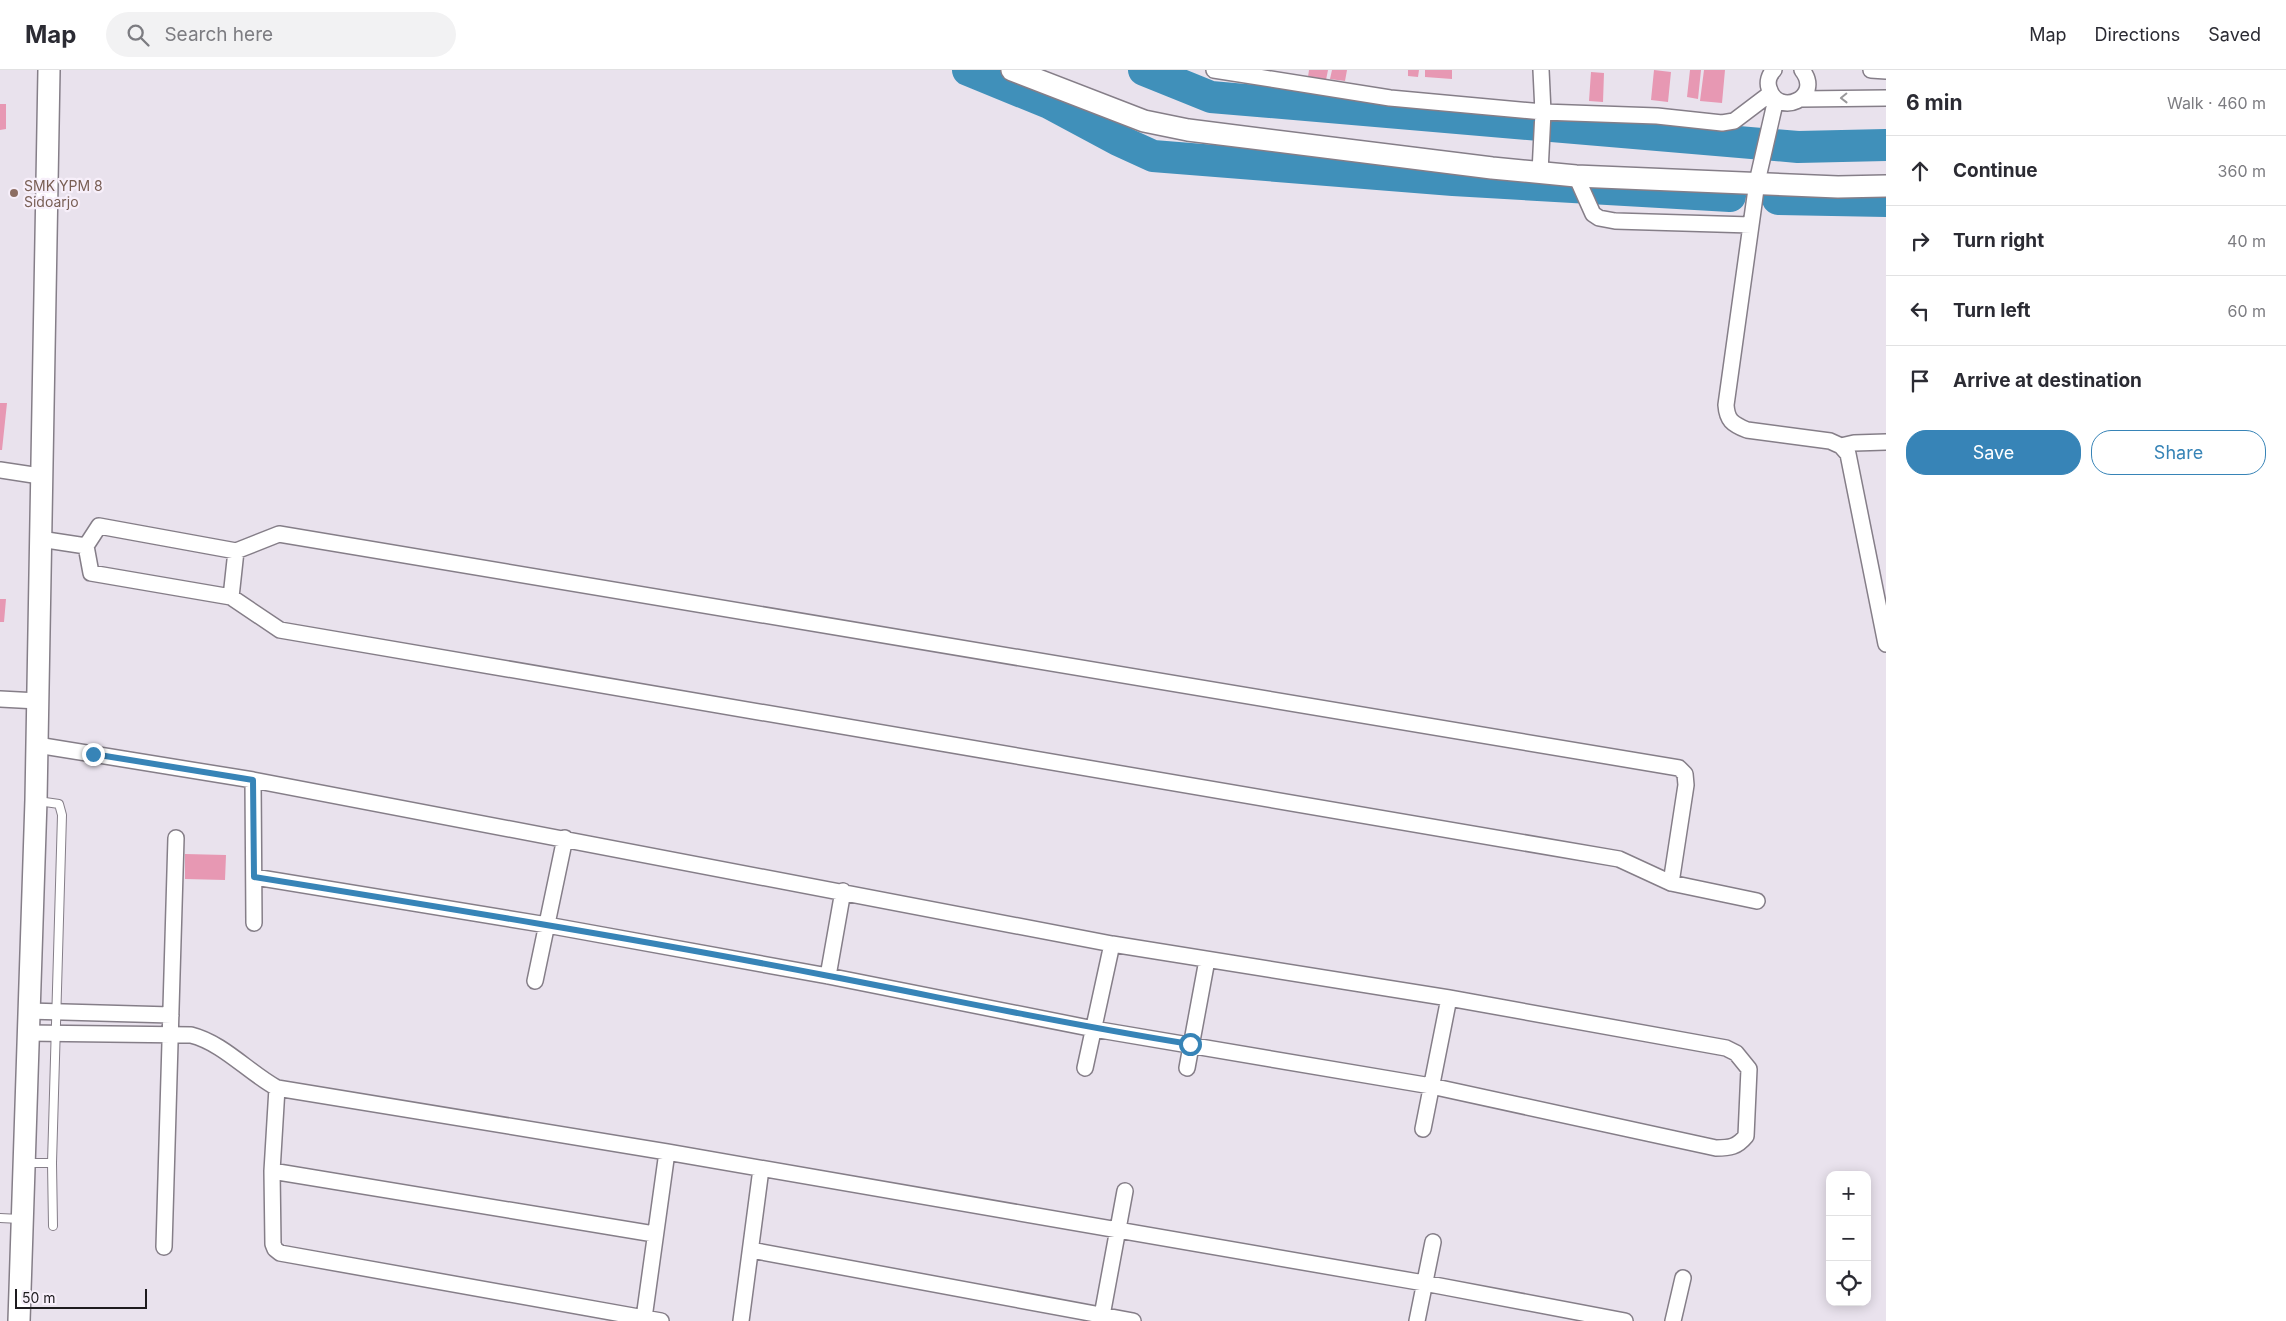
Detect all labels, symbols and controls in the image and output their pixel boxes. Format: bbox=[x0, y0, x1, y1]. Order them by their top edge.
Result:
search box bbox=[106, 12, 456, 57]
text: Map bbox=[25, 20, 76, 49]
icon: search bbox=[124, 21, 152, 49]
text: Search here bbox=[164, 23, 273, 46]
text: Map bbox=[2029, 24, 2067, 45]
text: Directions bbox=[2095, 24, 2180, 45]
text: Saved bbox=[2208, 24, 2261, 45]
text: 6 min bbox=[1906, 90, 1963, 115]
one-way arrow bbox=[1839, 93, 1847, 103]
text: Walk · 460 m bbox=[2167, 93, 2266, 113]
icon: ahead bbox=[1906, 157, 1934, 185]
text: Continue bbox=[1953, 159, 2038, 182]
text: 360 m bbox=[2218, 161, 2266, 181]
place label: SMK YPM 8 Sidoarjo bbox=[24, 177, 103, 210]
marker: SMK YPM 8 Sidoarjo bbox=[8, 187, 20, 199]
icon: right bbox=[1906, 227, 1934, 255]
text: Turn right bbox=[1953, 229, 2044, 252]
text: 40 m bbox=[2227, 231, 2266, 251]
icon: left bbox=[1906, 297, 1934, 325]
text: Turn left bbox=[1953, 299, 2031, 322]
text: 60 m bbox=[2227, 301, 2266, 321]
icon: arrive bbox=[1906, 367, 1934, 395]
text: Arrive at destination bbox=[1953, 369, 2142, 392]
button: Save bbox=[1906, 430, 2081, 475]
button: Share bbox=[2091, 430, 2266, 475]
route end bbox=[82, 743, 105, 766]
route start bbox=[1179, 1033, 1202, 1056]
map controls bbox=[1826, 1171, 1871, 1306]
button: + bbox=[1826, 1171, 1871, 1216]
button: − bbox=[1826, 1216, 1871, 1261]
button: locate bbox=[1826, 1261, 1871, 1306]
scale bar bbox=[15, 1286, 148, 1309]
text: 50 m bbox=[22, 1289, 56, 1306]

